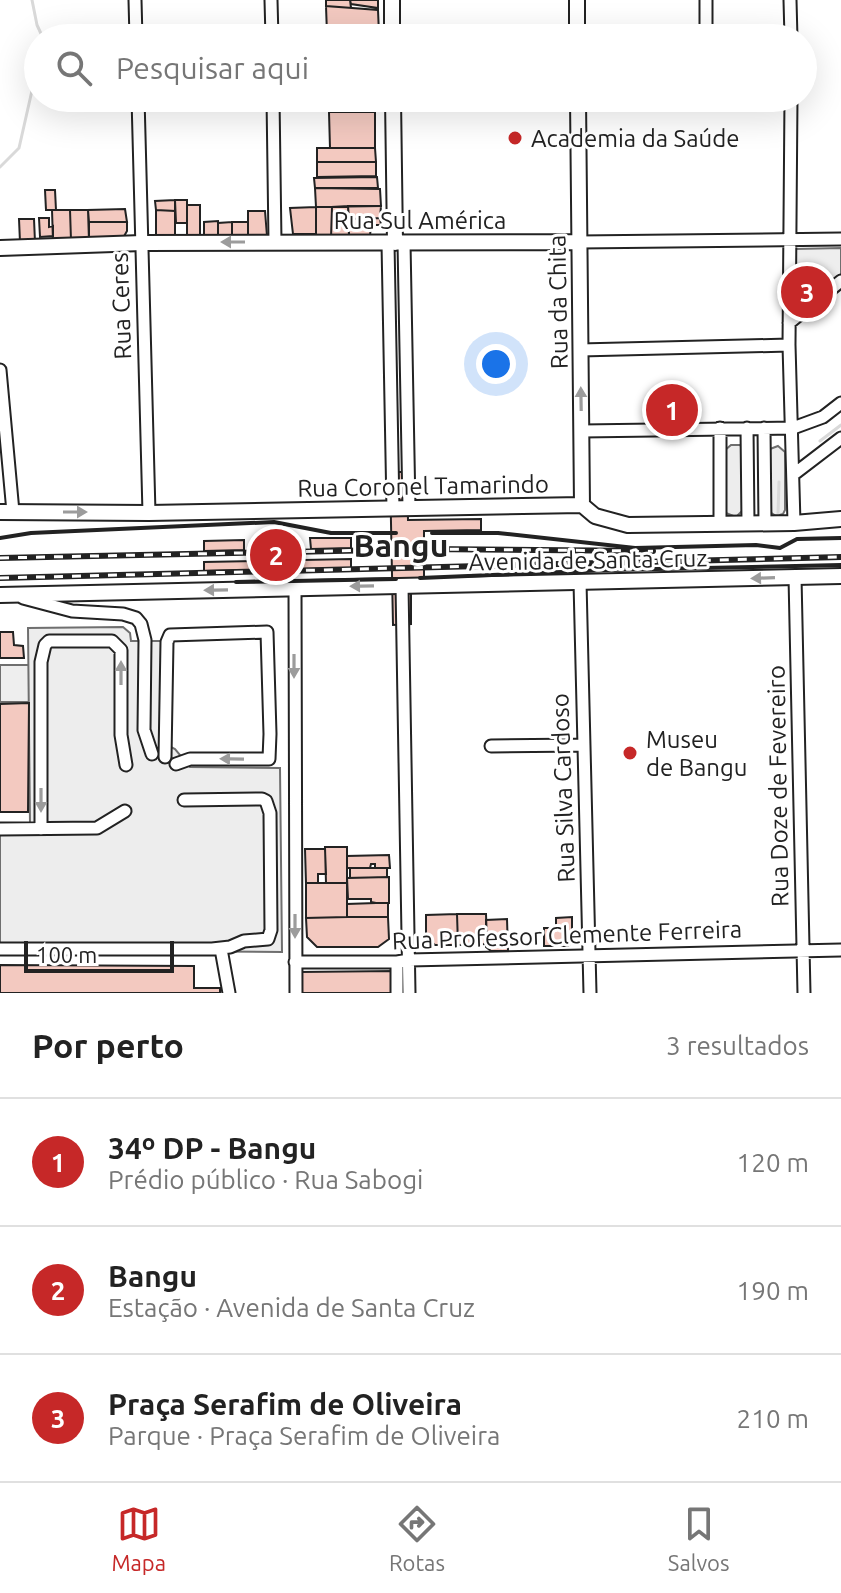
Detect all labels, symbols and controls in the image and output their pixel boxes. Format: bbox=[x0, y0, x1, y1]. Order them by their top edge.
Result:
search box bbox=[24, 24, 817, 112]
icon: search bbox=[52, 46, 96, 90]
text: Pesquisar aqui bbox=[116, 51, 309, 85]
place label: Academia da Saúde bbox=[531, 125, 739, 152]
marker: Academia da Saúde bbox=[506, 129, 524, 147]
street label: Rua Sul América bbox=[334, 207, 506, 234]
street label: Rua da Chita bbox=[543, 235, 573, 369]
one-way arrow bbox=[220, 236, 245, 248]
street label: Rua Ceres bbox=[106, 252, 136, 360]
pin: 3 bbox=[781, 262, 833, 322]
your location bbox=[476, 344, 516, 384]
pin: 1 bbox=[646, 380, 698, 440]
one-way arrow bbox=[575, 386, 587, 411]
street label: Rua Coronel Tamarindo bbox=[297, 470, 549, 502]
one-way arrow bbox=[63, 506, 88, 518]
pin: 2 bbox=[250, 525, 302, 585]
district label: Bangu bbox=[354, 527, 448, 563]
street label: Avenida de Santa Cruz bbox=[468, 544, 708, 576]
one-way arrow bbox=[750, 572, 775, 584]
one-way arrow bbox=[349, 580, 374, 593]
one-way arrow bbox=[203, 583, 228, 596]
one-way arrow bbox=[288, 654, 300, 679]
one-way arrow bbox=[115, 660, 127, 685]
street label: Rua Doze de Fevereiro bbox=[762, 665, 794, 907]
street label: Rua Silva Cardoso bbox=[546, 693, 580, 883]
place label: Museu de Bangu bbox=[646, 726, 748, 781]
marker: Museu de Bangu bbox=[621, 744, 639, 762]
one-way arrow bbox=[219, 753, 244, 765]
one-way arrow bbox=[35, 788, 47, 813]
one-way arrow bbox=[289, 914, 301, 939]
street label: Rua Professor Clemente Ferreira bbox=[391, 915, 743, 955]
scale bar bbox=[24, 937, 174, 973]
text: 100 m bbox=[36, 942, 97, 967]
text: Por perto bbox=[32, 1026, 184, 1064]
text: 3 resultados bbox=[666, 1031, 809, 1060]
text: 34º DP - Bangu bbox=[108, 1131, 316, 1165]
text: 1 bbox=[51, 1148, 65, 1177]
text: 120 m bbox=[737, 1148, 809, 1177]
text: Prédio público · Rua Sabogi bbox=[108, 1165, 423, 1194]
text: Bangu bbox=[108, 1259, 197, 1293]
text: 2 bbox=[51, 1276, 65, 1305]
text: 190 m bbox=[737, 1276, 809, 1305]
text: Estação · Avenida de Santa Cruz bbox=[108, 1293, 475, 1322]
text: Praça Serafim de Oliveira bbox=[108, 1387, 462, 1421]
text: 3 bbox=[51, 1404, 65, 1433]
text: 210 m bbox=[737, 1404, 809, 1433]
text: Parque · Praça Serafim de Oliveira bbox=[108, 1421, 500, 1450]
tab: Mapa bbox=[111, 1502, 166, 1575]
tab: Rotas bbox=[389, 1502, 445, 1575]
tab: Salvos bbox=[668, 1502, 730, 1575]

